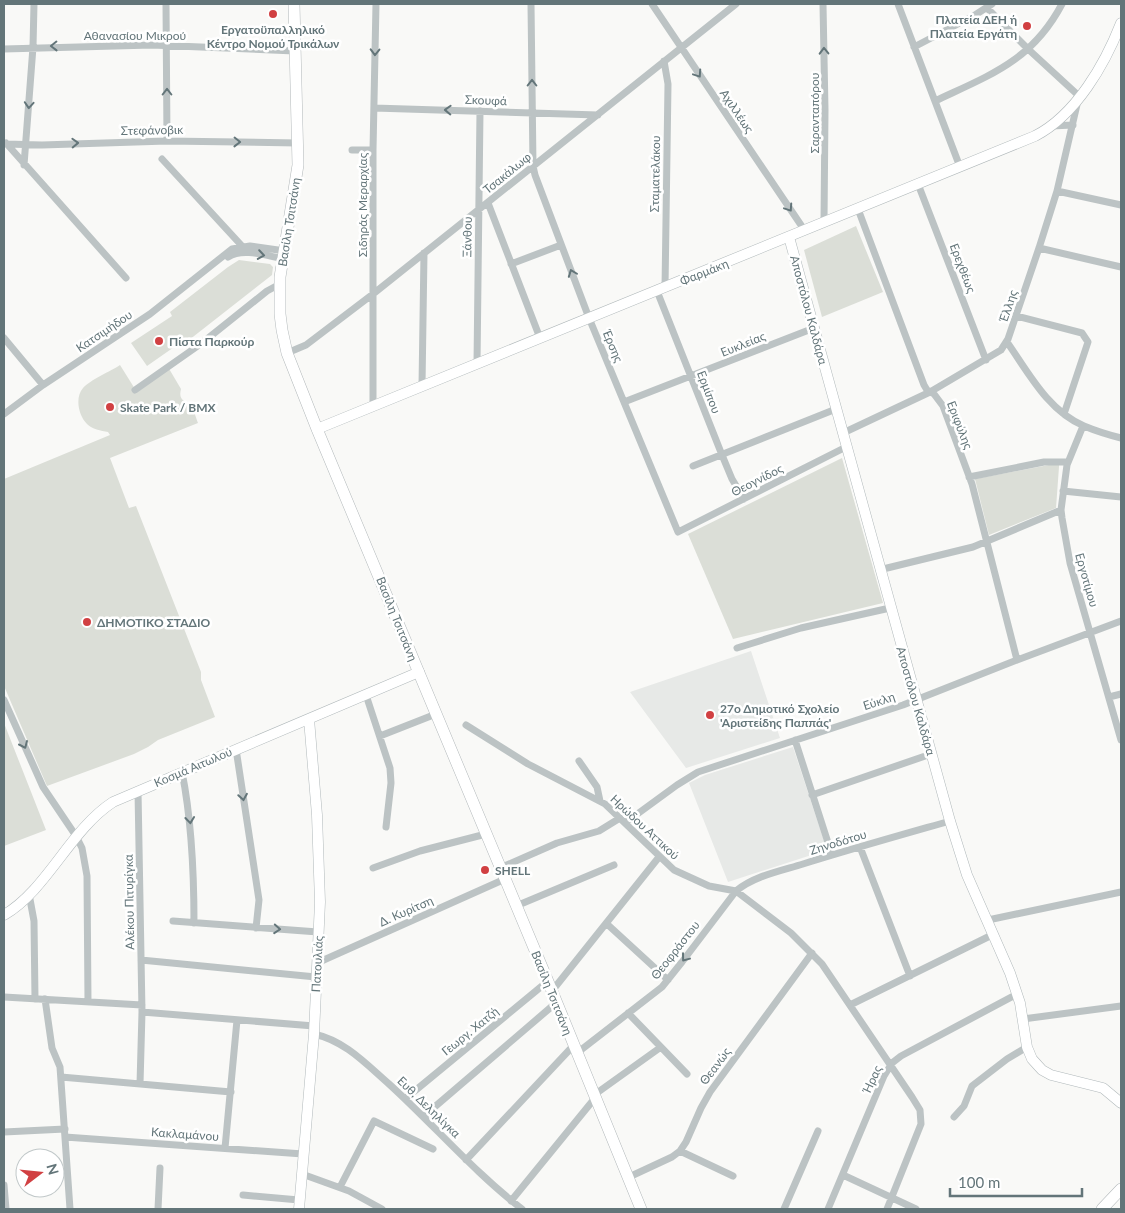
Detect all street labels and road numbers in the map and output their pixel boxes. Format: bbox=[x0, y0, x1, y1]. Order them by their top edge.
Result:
street label: Αθανασίου Μικρού bbox=[84, 28, 186, 43]
street label: Σαρανταπόρου bbox=[807, 73, 822, 153]
street label: Αχιλλέως bbox=[717, 86, 757, 136]
street label: Σκουφά bbox=[465, 92, 508, 108]
street label: Στεφάνοβικ bbox=[121, 122, 184, 138]
street label: Σταματελάκου bbox=[647, 135, 663, 213]
street label: Τσακάλωφ bbox=[480, 149, 534, 197]
street label: Σιδηράς Μεραρχίας bbox=[355, 152, 370, 257]
street label: Βασίλη Τσιτσάνη bbox=[275, 176, 303, 268]
street label: Ξάνθου bbox=[459, 216, 475, 258]
street label: Ερεχθέως bbox=[947, 241, 979, 295]
street label: Αποστόλου Καλδάρα bbox=[787, 254, 831, 367]
street label: Φαρμάκη bbox=[677, 255, 731, 289]
street label: Έλλης bbox=[995, 287, 1021, 324]
street label: Κατσιμήδου bbox=[73, 307, 135, 355]
street label: Έρσης bbox=[599, 327, 627, 365]
street label: Ευκλείας bbox=[718, 328, 768, 360]
street label: Ερμίπου bbox=[694, 369, 724, 415]
street label: Εριφύλης bbox=[944, 399, 976, 452]
street label: Θεογνίδος bbox=[729, 460, 786, 499]
street label: Εργοτίμου bbox=[1072, 551, 1102, 609]
street label: Βασίλη Τσιτσάνη bbox=[373, 575, 421, 663]
street label: Αποστόλου Καλδάρα bbox=[893, 645, 939, 758]
street label: Εύκλη bbox=[861, 689, 897, 713]
street label: Κοσμά Αιτωλού bbox=[152, 744, 234, 790]
street label: Ηρώδου Αττικού bbox=[607, 791, 683, 863]
street label: Ζηνοδότου bbox=[808, 826, 868, 858]
street label: Αλέκου Πιτυρίγκα bbox=[121, 853, 137, 950]
street label: Δ. Κυρίτση bbox=[377, 892, 435, 930]
street label: Θεοφράστου bbox=[647, 918, 703, 982]
street label: Πατουλιάς bbox=[308, 935, 326, 993]
street label: Βασίλη Τσιτσάνη bbox=[528, 949, 576, 1037]
street label: Γεωργ. Χατζή bbox=[438, 1003, 502, 1059]
street label: Θεανώς bbox=[696, 1044, 734, 1088]
street label: Ήρας bbox=[859, 1063, 885, 1096]
street label: Ευθ. Δεληλίγκα bbox=[394, 1073, 464, 1141]
street label: Κακλαμάνου bbox=[151, 1124, 219, 1144]

